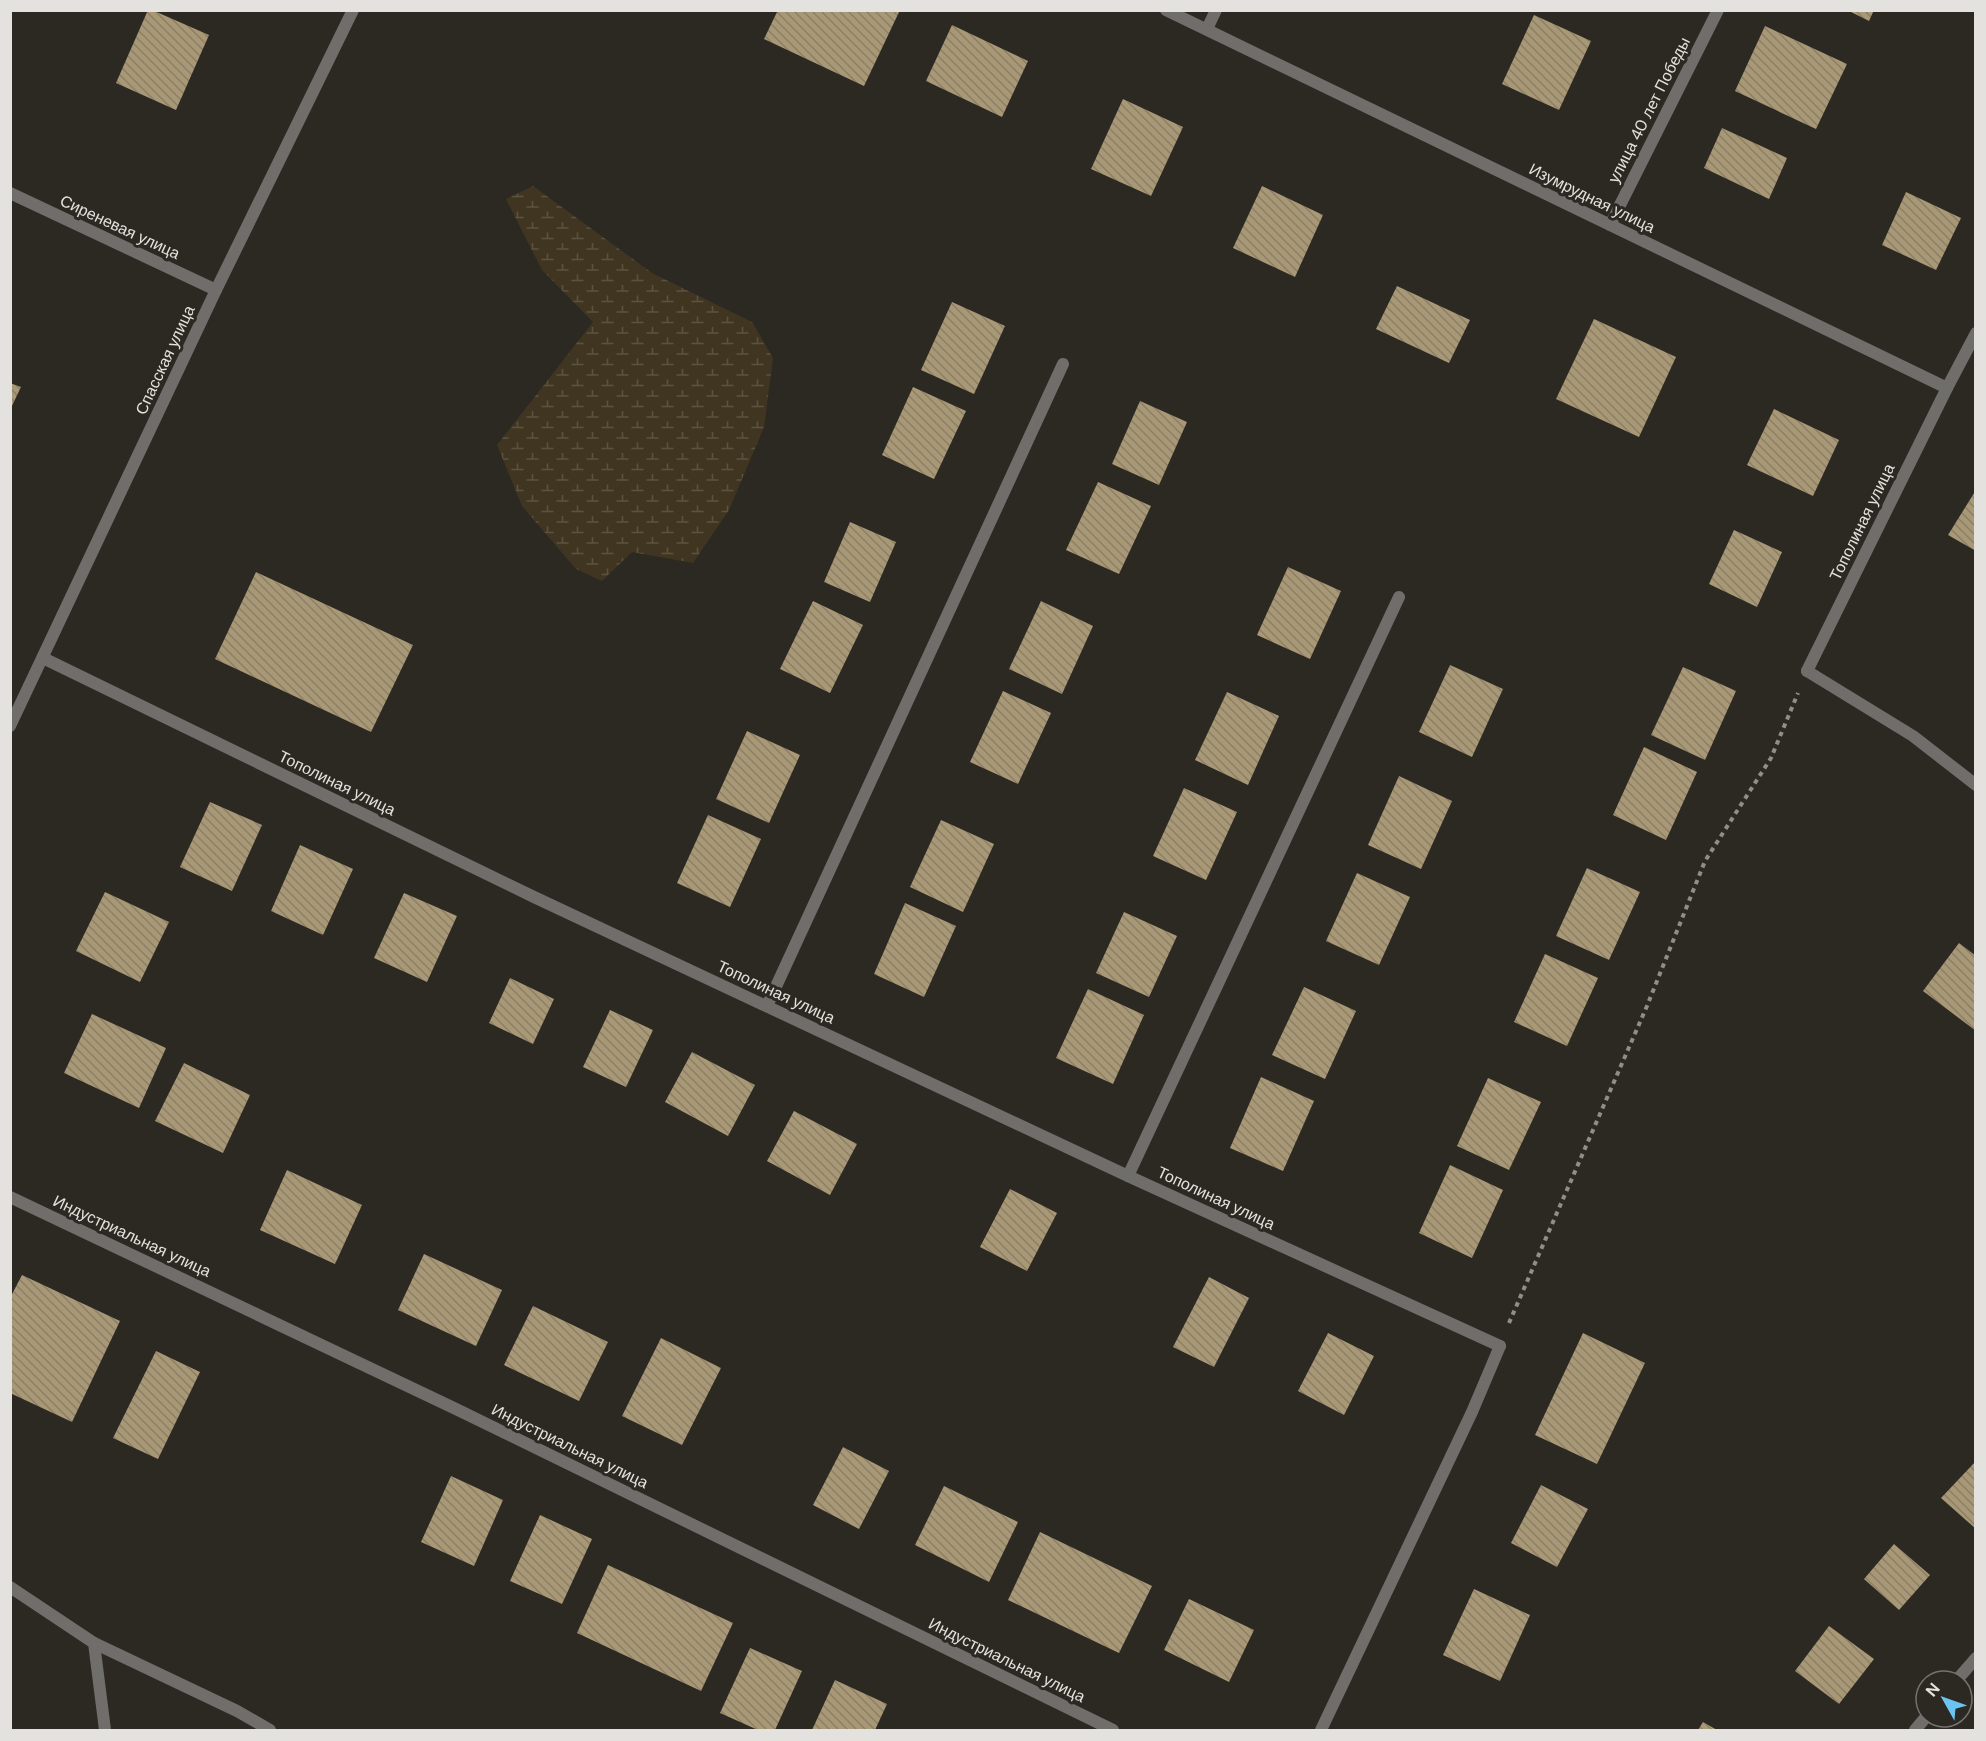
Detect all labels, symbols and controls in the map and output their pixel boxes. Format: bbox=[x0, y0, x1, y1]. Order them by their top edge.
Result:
street label: улица 40 лет Победы bbox=[1603, 33, 1695, 187]
street label: Изумрудная улица bbox=[1526, 158, 1659, 238]
street label: Сиреневая улица bbox=[57, 190, 184, 264]
street label: Спасская улица bbox=[130, 302, 200, 418]
street label: Тополиная улица bbox=[1825, 460, 1899, 584]
street label: Тополиная улица bbox=[275, 746, 399, 820]
street label: Тополиная улица bbox=[714, 956, 838, 1029]
street label: Тополиная улица bbox=[1154, 1162, 1278, 1235]
street label: Индустриальная улица bbox=[50, 1190, 214, 1282]
street label: Индустриальная улица bbox=[488, 1399, 652, 1493]
street label: Индустриальная улица bbox=[925, 1613, 1089, 1707]
north arrow bbox=[1914, 1669, 1974, 1729]
text: N bbox=[1921, 1678, 1945, 1701]

